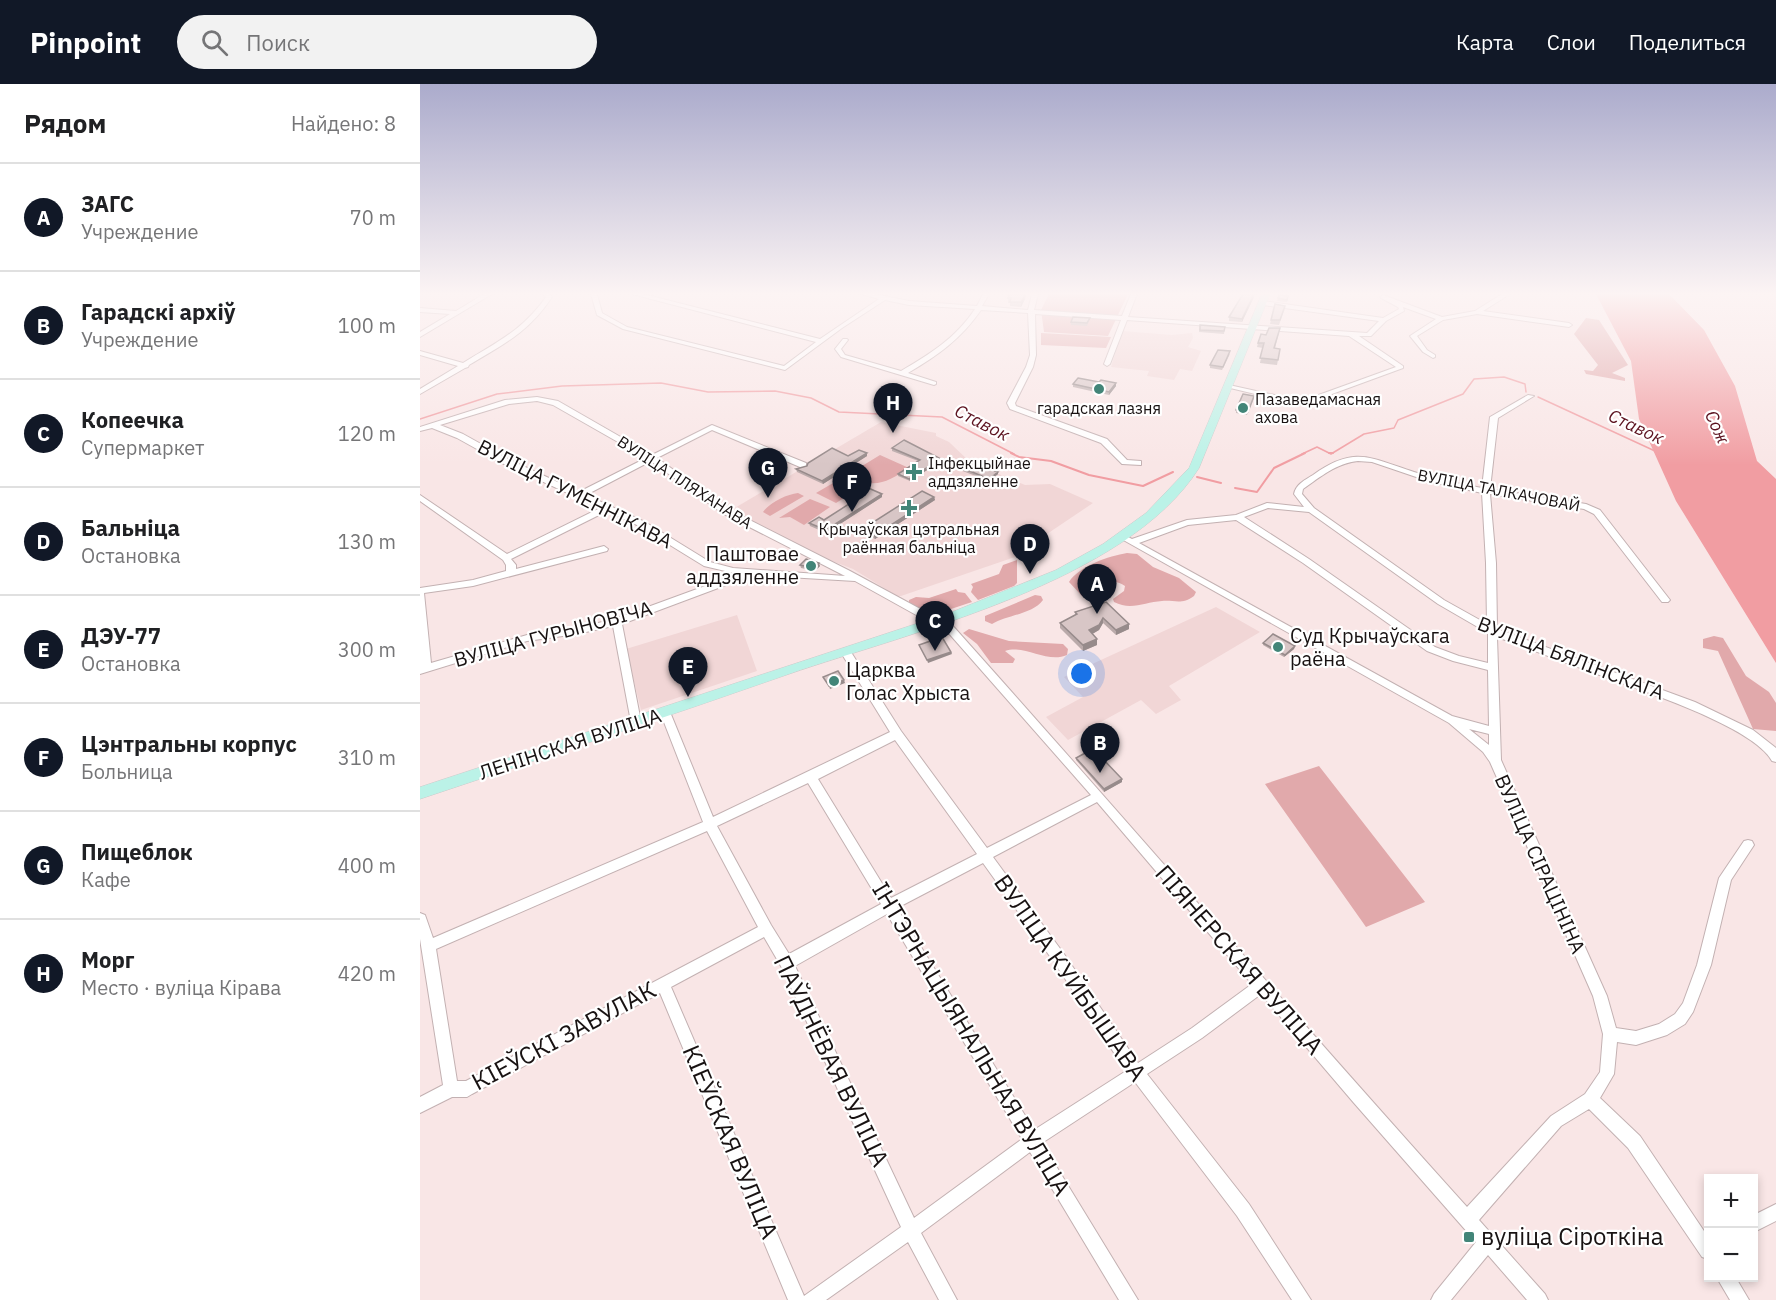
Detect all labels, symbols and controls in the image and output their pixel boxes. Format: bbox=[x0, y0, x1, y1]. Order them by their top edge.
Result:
search box bbox=[177, 15, 597, 69]
text: Pinpoint bbox=[30, 24, 141, 61]
icon: search bbox=[198, 26, 231, 59]
text: Поиск bbox=[246, 28, 310, 57]
text: Карта bbox=[1456, 28, 1514, 56]
text: Слои bbox=[1547, 28, 1596, 56]
text: Поделиться bbox=[1629, 28, 1746, 56]
text: Рядом bbox=[24, 106, 106, 140]
text: Найдено: 8 bbox=[291, 110, 396, 137]
text: ЗАГС bbox=[81, 189, 134, 218]
text: A bbox=[37, 204, 50, 231]
text: 70 m bbox=[350, 204, 396, 231]
text: Учреждение bbox=[81, 218, 198, 245]
text: Гарадскі архіў bbox=[81, 297, 235, 326]
text: B bbox=[37, 312, 50, 339]
text: 100 m bbox=[338, 312, 396, 339]
text: Учреждение bbox=[81, 326, 198, 353]
marker: гарадская лазня bbox=[1092, 382, 1106, 396]
pin: H bbox=[874, 384, 912, 433]
place label: Пазаведамасная ахова bbox=[1255, 389, 1381, 427]
place label: гарадская лазня bbox=[1037, 398, 1161, 418]
water label: Ставок bbox=[951, 399, 1014, 446]
marker: Пазаведамасная ахова bbox=[1236, 401, 1250, 415]
water label: Ставок bbox=[1605, 404, 1668, 449]
text: Копеечка bbox=[81, 405, 184, 434]
water label: Сож bbox=[1700, 407, 1735, 447]
text: C bbox=[37, 420, 50, 447]
text: 120 m bbox=[338, 420, 396, 447]
street label: ВУЛІЦА ПЛЯХАНАВА bbox=[614, 431, 756, 533]
street label: ВУЛІЦА ГУМЕННІКАВА bbox=[473, 433, 677, 555]
text: Супермаркет bbox=[81, 434, 204, 461]
pin: G bbox=[748, 448, 788, 498]
place label: Інфекцыйнае аддзяленне bbox=[928, 453, 1031, 491]
pin: F bbox=[832, 462, 872, 512]
marker: Інфекцыйнае аддзяленне bbox=[905, 463, 923, 481]
street label: ВУЛІЦА ТАЛКАЧОВАЙ bbox=[1416, 464, 1582, 516]
marker: Крычаўская цэтральная раённая бальніца bbox=[900, 499, 918, 517]
text: Бальніца bbox=[81, 513, 180, 542]
place label: Крычаўская цэтральная раённая бальніца bbox=[819, 519, 999, 557]
pin: D bbox=[1010, 524, 1050, 574]
text: D bbox=[37, 528, 50, 555]
text: 130 m bbox=[338, 528, 396, 555]
place label: Паштовае аддзяленне bbox=[686, 540, 799, 590]
text: Остановка bbox=[81, 542, 181, 569]
marker: Паштовае аддзяленне bbox=[804, 559, 818, 573]
pin: A bbox=[1078, 564, 1116, 614]
street label: ВУЛІЦА ГУРЫНОВІЧА bbox=[451, 594, 655, 673]
pin: C bbox=[916, 602, 954, 651]
street label: ВУЛІЦА БЯЛІНСКАГА bbox=[1474, 609, 1669, 706]
text: ДЭУ-77 bbox=[81, 621, 161, 650]
place label: Суд Крычаўскага раёна bbox=[1290, 622, 1450, 672]
text: E bbox=[37, 636, 50, 663]
text: 300 m bbox=[338, 636, 396, 663]
marker: Суд Крычаўскага раёна bbox=[1271, 640, 1285, 654]
pin: E bbox=[668, 648, 708, 697]
text: Остановка bbox=[81, 650, 181, 677]
place label: Царква Голас Хрыста bbox=[846, 656, 971, 706]
your location bbox=[1067, 659, 1096, 688]
marker: Царква Голас Хрыста bbox=[827, 674, 841, 688]
street label: ЛЕНІНСКАЯ ВУЛІЦА bbox=[475, 701, 665, 786]
pin: B bbox=[1080, 724, 1120, 773]
text: Цэнтральны корпус bbox=[81, 729, 297, 758]
text: F bbox=[38, 744, 49, 771]
text: 310 m bbox=[338, 744, 396, 771]
text: Больница bbox=[81, 758, 173, 785]
street label: ВУЛІЦА СІРАЦІНІНА bbox=[1489, 770, 1592, 958]
text: Пищеблок bbox=[81, 837, 193, 866]
text: G bbox=[36, 852, 51, 879]
text: 400 m bbox=[338, 852, 396, 879]
street label: ПІЯНЕРСКАЯ ВУЛІЦА bbox=[1148, 858, 1331, 1061]
text: Кафе bbox=[81, 866, 131, 893]
street label: ВУЛІЦА КУЙБЫШАВА bbox=[987, 868, 1154, 1087]
street label: ІНТЭРНАЦЫЯНАЛЬНАЯ ВУЛІЦА bbox=[865, 876, 1079, 1201]
text: Морг bbox=[81, 945, 135, 974]
street label: ПАЎДНЁВАЯ ВУЛІЦА bbox=[767, 949, 897, 1172]
text: H bbox=[36, 960, 51, 987]
text: 420 m bbox=[338, 960, 396, 987]
street label: КІЕЎСКІ ЗАВУЛАК bbox=[466, 973, 661, 1097]
text: Место · вуліца Кірава bbox=[81, 974, 281, 1001]
street label: КІЕЎСКАЯ ВУЛІЦА bbox=[676, 1040, 786, 1243]
map controls bbox=[1704, 1174, 1758, 1282]
button: + bbox=[1704, 1174, 1758, 1228]
place label: вуліца Сіроткіна bbox=[1481, 1220, 1664, 1252]
button: − bbox=[1704, 1228, 1758, 1282]
marker: вуліца Сіроткіна bbox=[1462, 1230, 1476, 1244]

